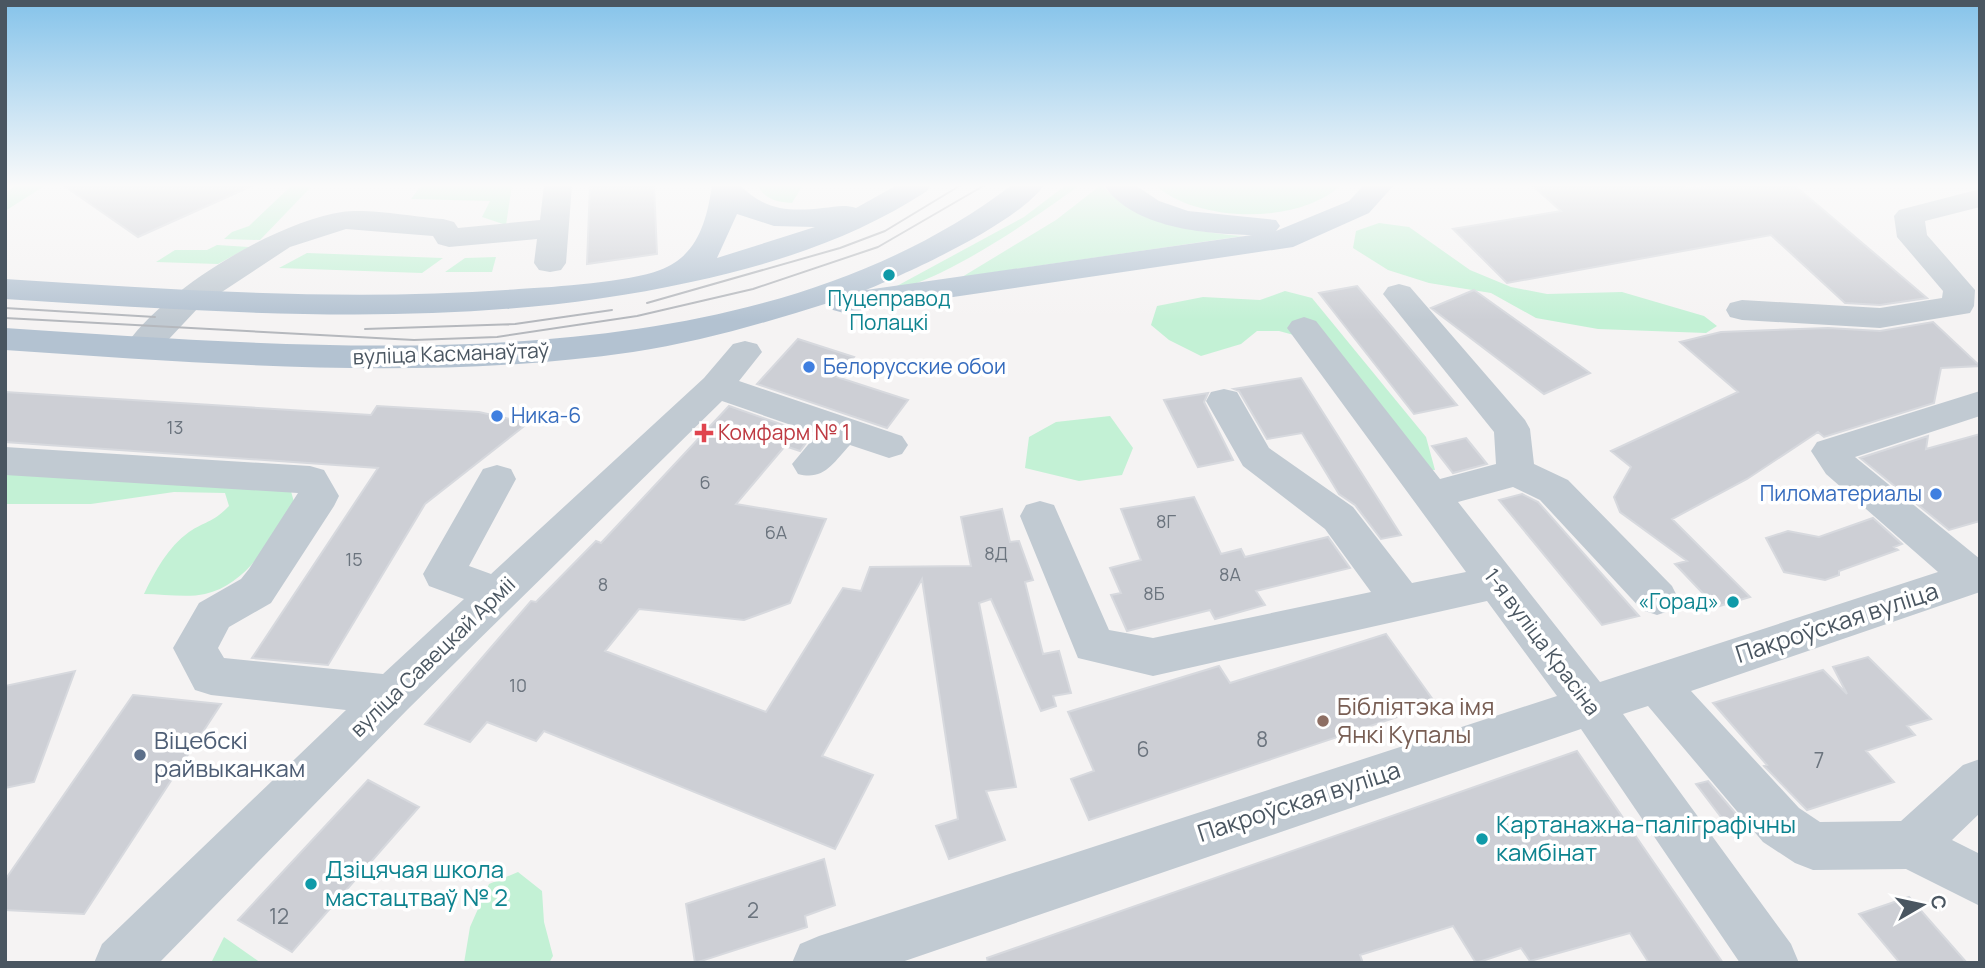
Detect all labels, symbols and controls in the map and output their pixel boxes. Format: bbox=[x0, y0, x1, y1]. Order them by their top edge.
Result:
marker: Пуцеправод Полацкі bbox=[881, 267, 897, 283]
place label: Пуцеправод Полацкі bbox=[827, 284, 951, 336]
street label: вуліца Касманаўтаў bbox=[352, 336, 550, 370]
place label: Белорусские обои bbox=[823, 352, 1006, 380]
marker: Белорусские обои bbox=[801, 359, 817, 375]
place label: Ника-6 bbox=[511, 401, 581, 429]
marker: Ника-6 bbox=[489, 408, 505, 424]
house number: 13 bbox=[167, 415, 183, 439]
place label: Комфарм № 1 bbox=[718, 418, 850, 446]
marker: Комфарм № 1 bbox=[696, 425, 712, 441]
house number: 6 bbox=[699, 470, 711, 494]
place label: Пиломатериалы bbox=[1760, 479, 1922, 507]
marker: Пиломатериалы bbox=[1928, 486, 1944, 502]
house number: 8Г bbox=[1156, 509, 1176, 533]
house number: 6А bbox=[765, 520, 788, 544]
house number: 8Д bbox=[984, 541, 1008, 565]
house number: 15 bbox=[345, 547, 363, 571]
house number: 8А bbox=[1219, 562, 1242, 586]
street label: 1-я вуліца Красіна bbox=[1478, 562, 1607, 721]
street label: вуліца Савецкай Арміі bbox=[344, 570, 521, 742]
house number: 8 bbox=[598, 572, 608, 596]
street label: Пакроўская вуліца bbox=[1731, 573, 1942, 670]
house number: 8Б bbox=[1143, 581, 1165, 605]
place label: «Горад» bbox=[1638, 587, 1719, 615]
marker: «Горад» bbox=[1725, 594, 1741, 610]
house number: 10 bbox=[509, 673, 527, 697]
place label: Бібліятэка імя Янкі Купалы bbox=[1337, 689, 1494, 750]
marker: Бібліятэка імя Янкі Купалы bbox=[1315, 713, 1331, 729]
place label: Віцебскі райвыканкам bbox=[154, 723, 305, 784]
house number: 8 bbox=[1256, 725, 1268, 753]
house number: 6 bbox=[1136, 735, 1150, 763]
house number: 7 bbox=[1814, 746, 1824, 774]
marker: Віцебскі райвыканкам bbox=[132, 747, 148, 763]
street label: Пакроўская вуліца bbox=[1193, 752, 1404, 849]
place label: Картанажна-паліграфічны камбінат bbox=[1496, 807, 1796, 868]
marker: Картанажна-паліграфічны камбінат bbox=[1474, 831, 1490, 847]
place label: Дзіцячая школа мастацтваў № 2 bbox=[325, 852, 508, 913]
north arrow bbox=[1887, 870, 1957, 940]
marker: Дзіцячая школа мастацтваў № 2 bbox=[303, 876, 319, 892]
text: С bbox=[1925, 893, 1953, 911]
house number: 2 bbox=[747, 896, 759, 924]
house number: 12 bbox=[269, 902, 289, 930]

